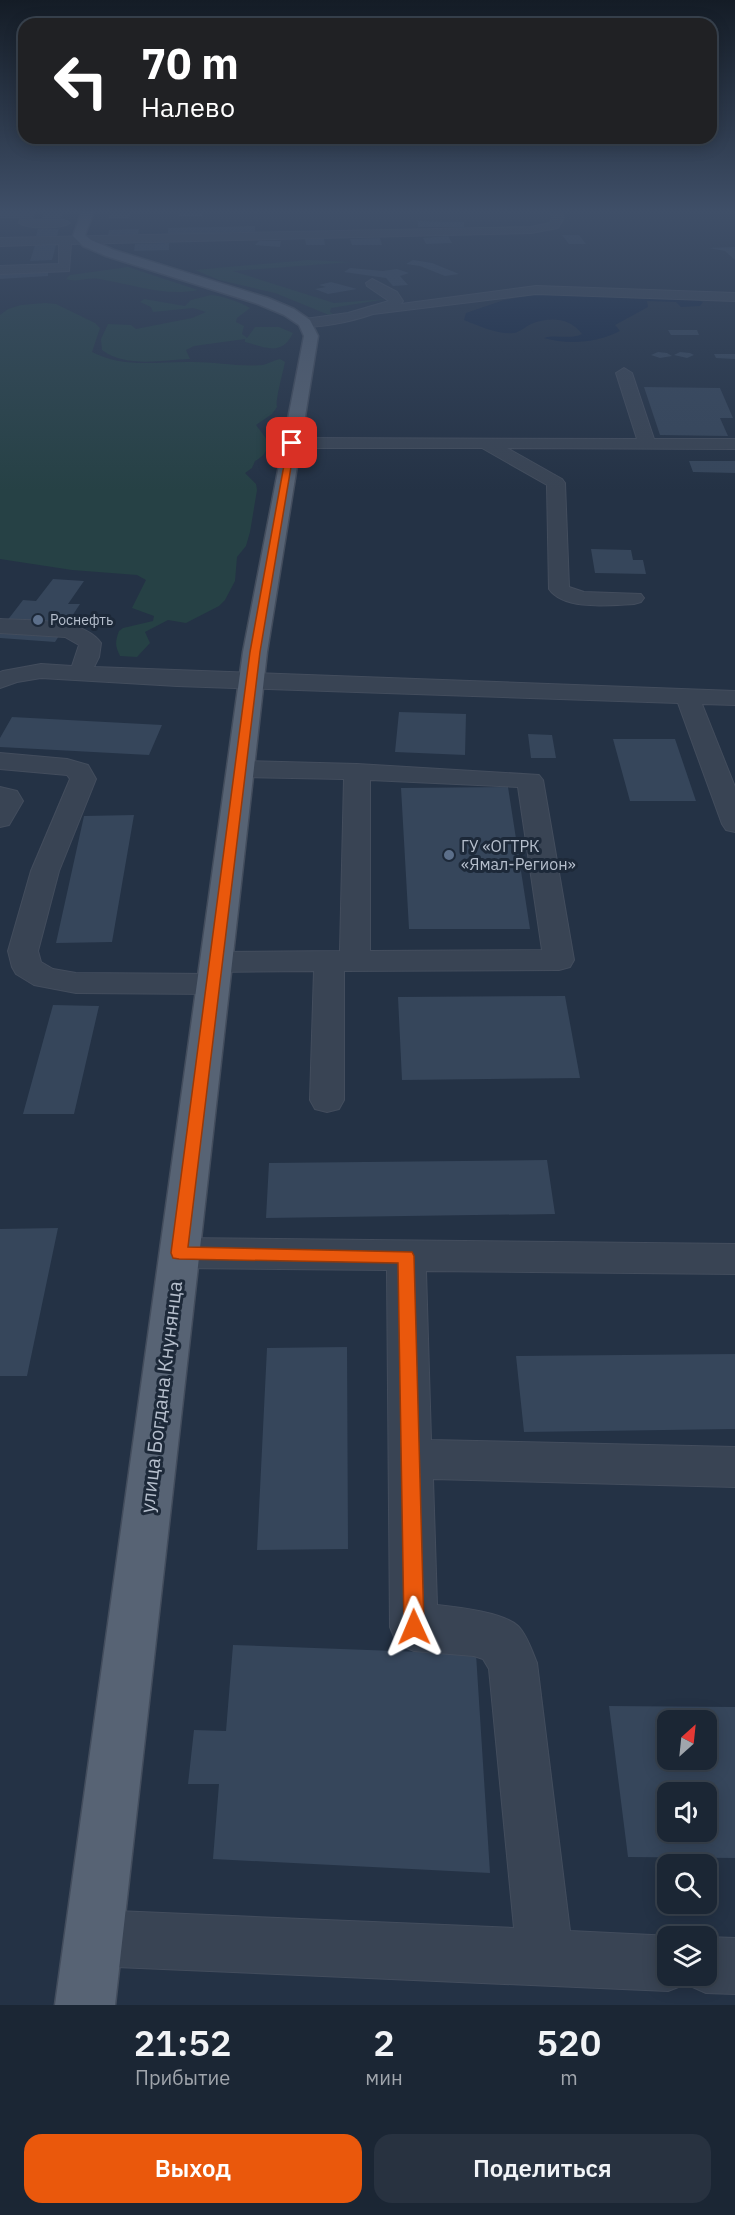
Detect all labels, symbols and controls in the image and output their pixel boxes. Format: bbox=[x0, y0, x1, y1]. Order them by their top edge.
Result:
text: 70 m bbox=[141, 36, 239, 91]
icon: left bbox=[42, 42, 120, 120]
text: Налево bbox=[141, 89, 235, 124]
pin bbox=[266, 417, 317, 468]
icon: arrive bbox=[275, 426, 308, 459]
place label: Роснефть bbox=[50, 611, 113, 629]
marker: Роснефть bbox=[31, 613, 45, 627]
place label: ГУ «ОГТРК «Ямал-Регион» bbox=[461, 836, 576, 874]
marker: ГУ «ОГТРК «Ямал-Регион» bbox=[442, 848, 456, 862]
street label: улица Богдана Кнунянца bbox=[133, 1279, 188, 1514]
position arrow bbox=[382, 1595, 446, 1659]
north arrow bbox=[657, 1710, 717, 1770]
map controls bbox=[657, 1710, 717, 1986]
button: sound bbox=[657, 1782, 717, 1842]
button: search bbox=[657, 1854, 717, 1914]
button: layers bbox=[657, 1926, 717, 1986]
text: 21:52 bbox=[134, 2019, 232, 2066]
text: 2 bbox=[373, 2019, 395, 2066]
text: 520 bbox=[536, 2019, 601, 2066]
text: Прибытие bbox=[135, 2064, 230, 2091]
text: мин bbox=[365, 2064, 403, 2091]
text: m bbox=[560, 2064, 578, 2091]
button: Выход bbox=[24, 2134, 362, 2203]
button: Поделиться bbox=[374, 2134, 711, 2203]

